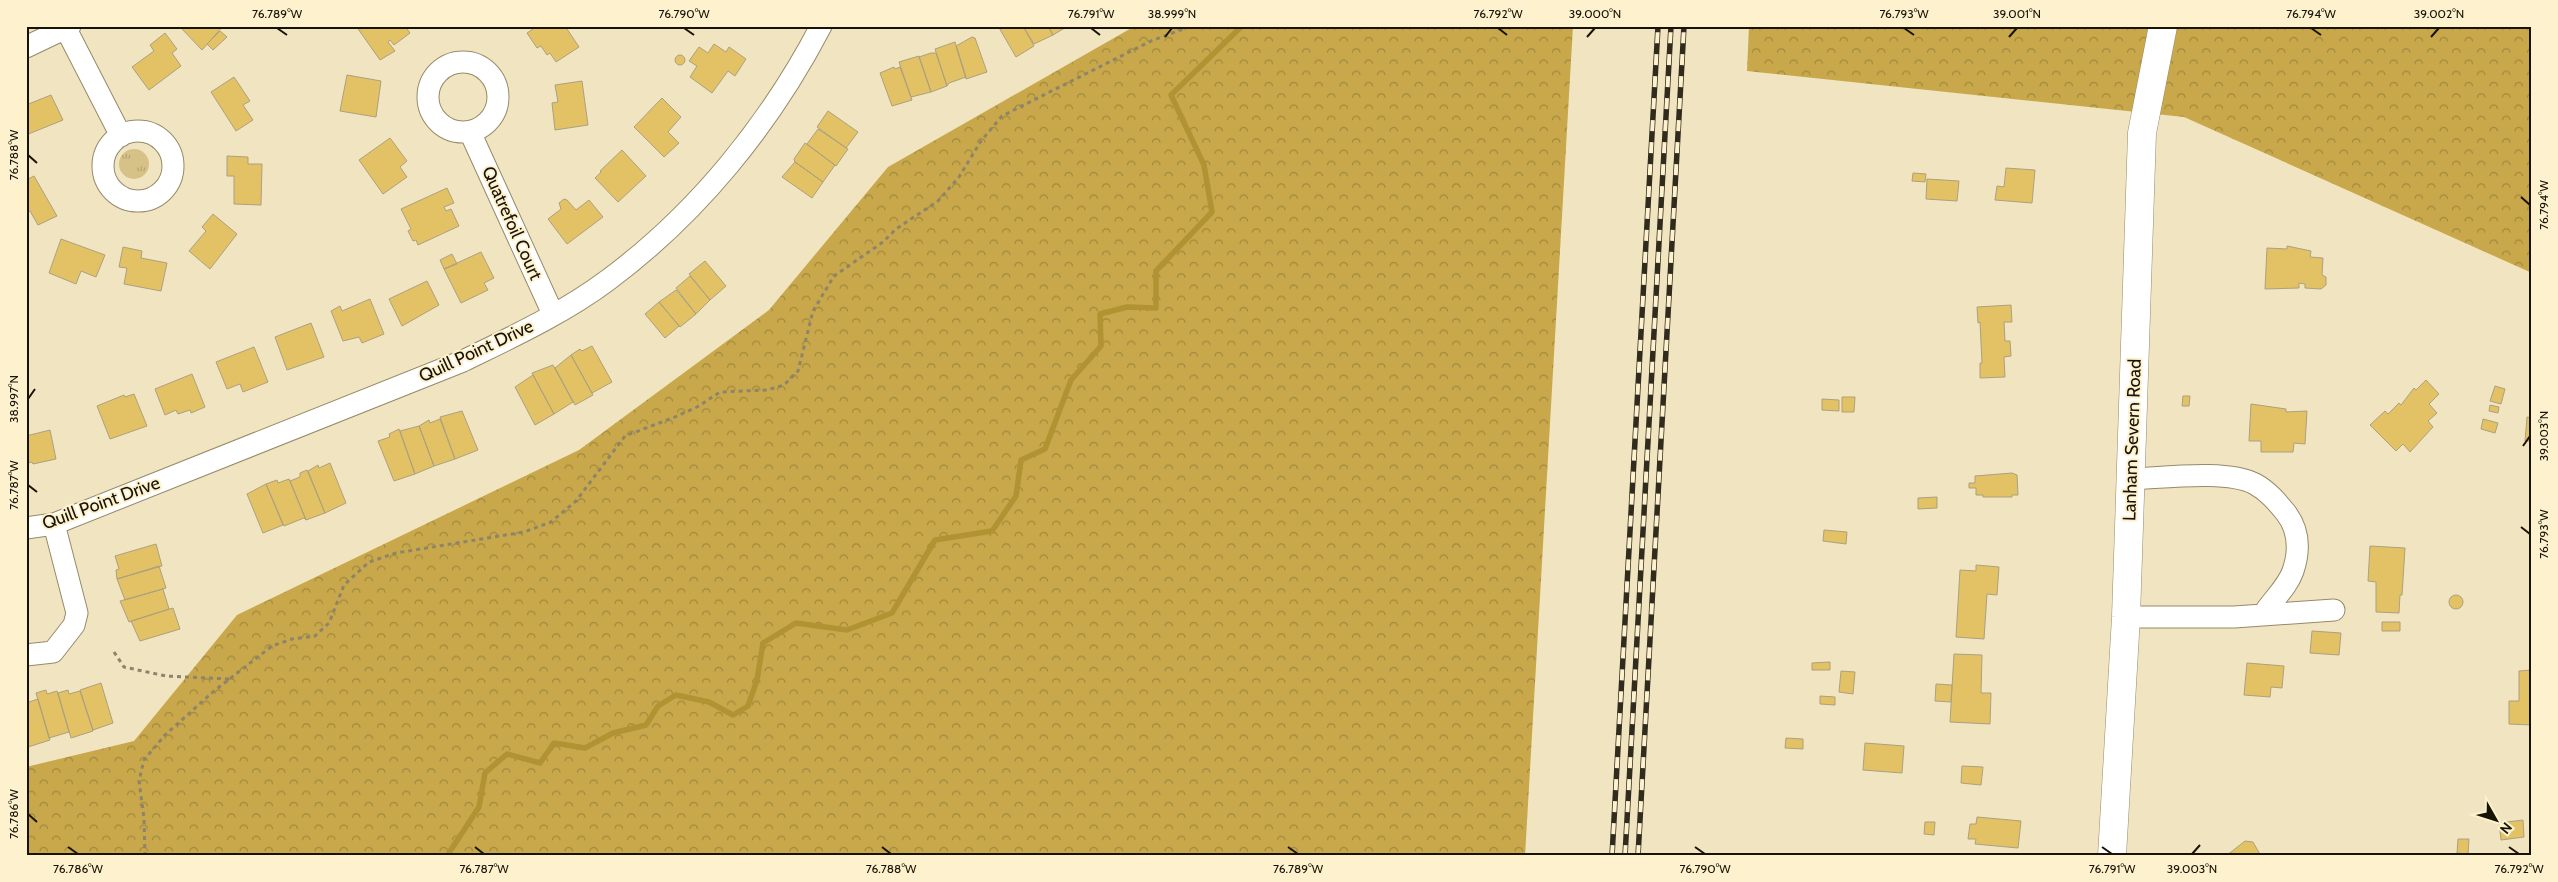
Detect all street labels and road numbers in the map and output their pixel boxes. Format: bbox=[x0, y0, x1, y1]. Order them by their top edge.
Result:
street label: Quatrefoil Court bbox=[477, 163, 547, 283]
street label: Quill Point Drive bbox=[415, 315, 537, 387]
street label: Lanham Severn Road bbox=[2118, 358, 2146, 522]
street label: Quill Point Drive bbox=[39, 471, 163, 535]

